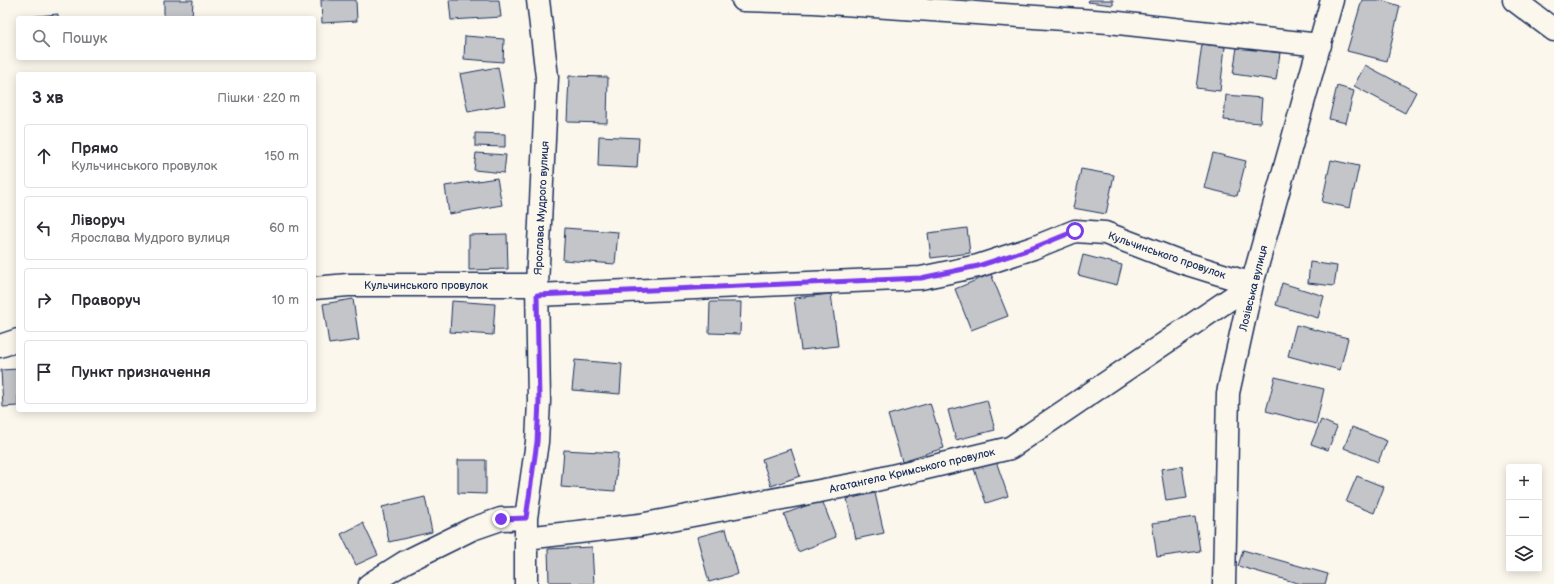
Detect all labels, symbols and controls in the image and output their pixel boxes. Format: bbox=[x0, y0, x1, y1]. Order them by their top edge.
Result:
search box bbox=[16, 16, 316, 60]
icon: search bbox=[30, 27, 52, 49]
text: Пошук bbox=[62, 29, 108, 48]
text: 3 хв bbox=[32, 88, 64, 108]
text: Пішки · 220 m bbox=[217, 90, 300, 106]
text: Прямо bbox=[71, 139, 118, 158]
street label: Ярослава Мудрого вулиця bbox=[531, 141, 552, 276]
icon: ahead bbox=[33, 145, 55, 167]
text: 150 m bbox=[265, 148, 299, 164]
text: Кульчинського провулок bbox=[71, 158, 217, 174]
text: Ліворуч bbox=[71, 211, 125, 230]
icon: left bbox=[33, 217, 55, 239]
text: 60 m bbox=[269, 220, 299, 236]
route start bbox=[1066, 222, 1084, 240]
street label: Кульчинського провулок bbox=[1106, 229, 1228, 282]
text: Ярослава Мудрого вулиця bbox=[71, 230, 230, 246]
street label: Лозівська вулиця bbox=[1236, 244, 1270, 333]
street label: Кульчинського провулок bbox=[364, 279, 488, 292]
icon: right bbox=[33, 289, 55, 311]
text: Праворуч bbox=[71, 291, 141, 310]
text: 10 m bbox=[272, 292, 299, 308]
icon: arrive bbox=[33, 361, 55, 383]
text: Пункт призначення bbox=[71, 363, 211, 382]
street label: Агатангела Кримського провулок bbox=[827, 445, 996, 496]
map controls bbox=[1506, 464, 1542, 572]
button: + bbox=[1506, 464, 1542, 500]
button: − bbox=[1506, 500, 1542, 536]
route end bbox=[492, 510, 510, 528]
button: layers bbox=[1506, 536, 1542, 572]

